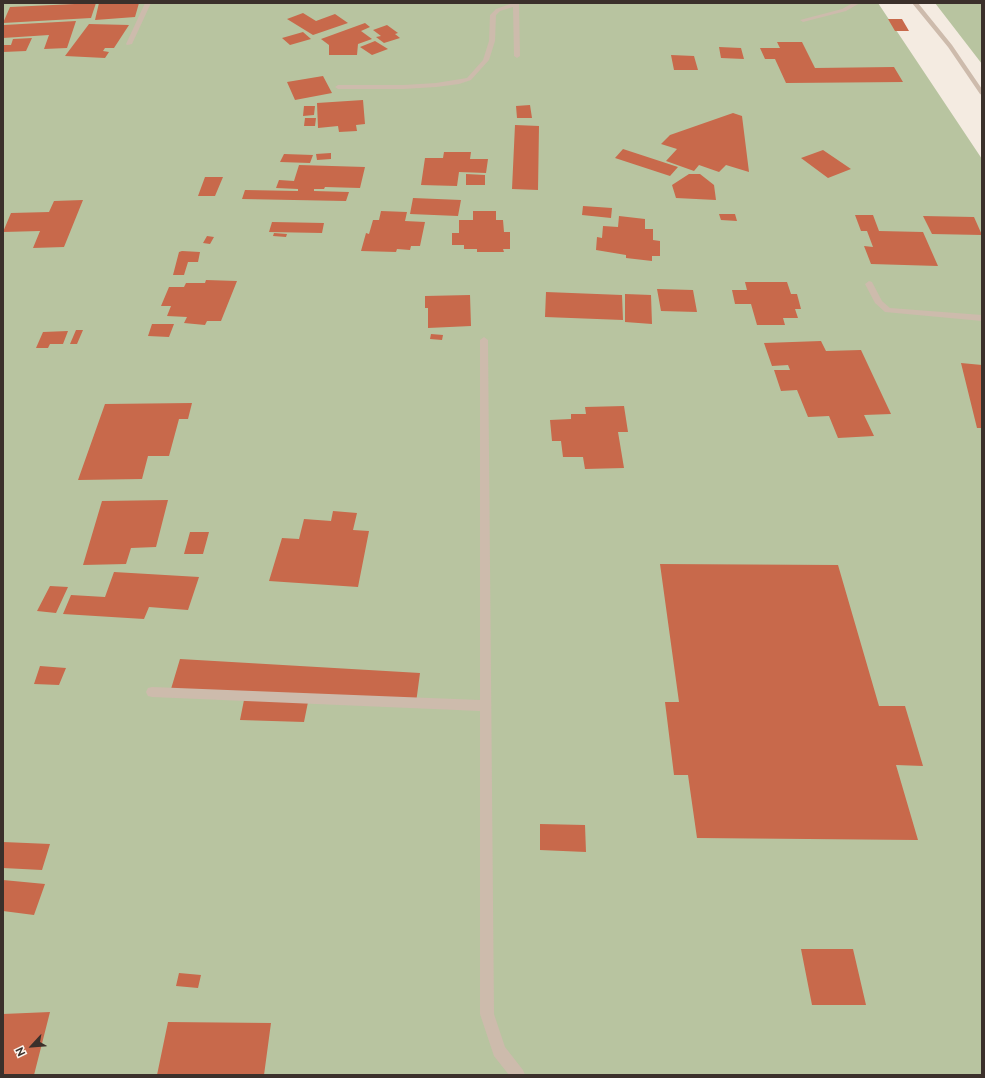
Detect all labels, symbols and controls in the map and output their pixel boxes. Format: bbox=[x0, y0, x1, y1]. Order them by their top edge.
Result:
north arrow bbox=[12, 1026, 52, 1066]
text: N bbox=[13, 1045, 28, 1058]

